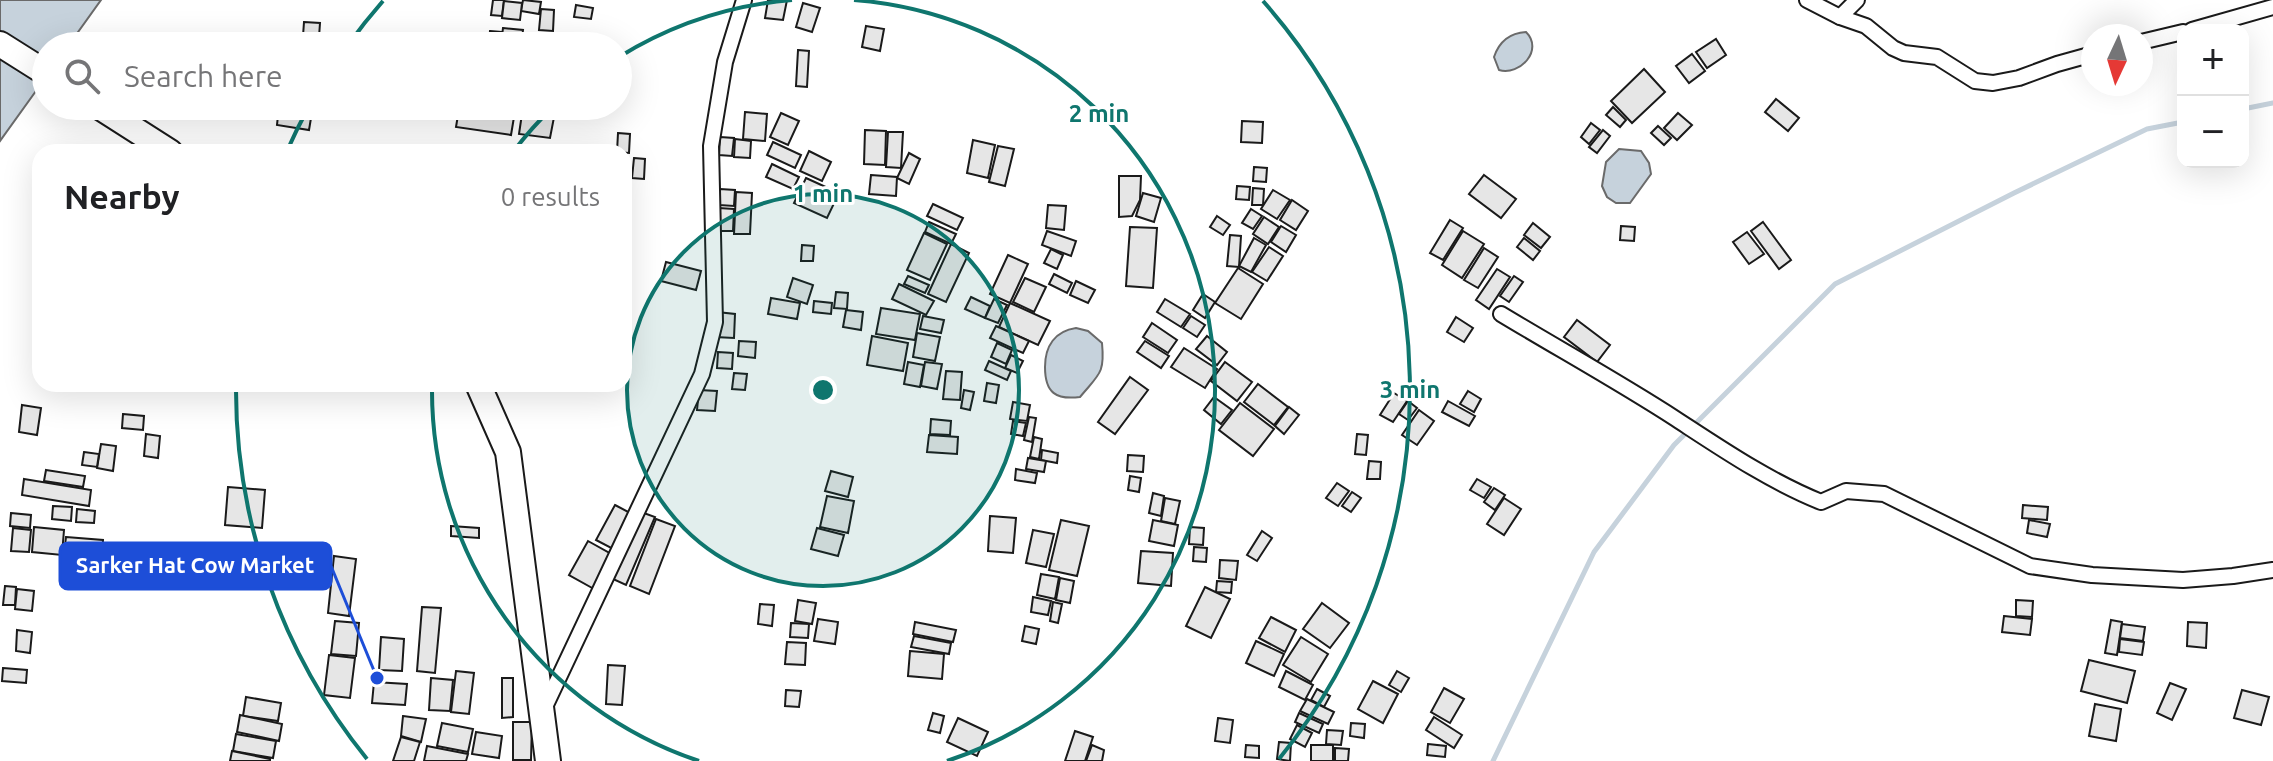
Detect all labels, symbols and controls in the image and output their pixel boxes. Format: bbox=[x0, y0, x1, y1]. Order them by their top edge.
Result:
north arrow bbox=[2081, 24, 2153, 96]
map controls bbox=[2177, 24, 2249, 168]
button: + bbox=[2177, 24, 2249, 96]
search box bbox=[32, 32, 632, 120]
icon: search bbox=[60, 54, 104, 98]
text: Search here bbox=[124, 59, 283, 93]
button: − bbox=[2177, 96, 2249, 168]
text: 2 min bbox=[1069, 100, 1129, 127]
text: Nearby bbox=[64, 177, 179, 215]
text: 1 min bbox=[793, 180, 853, 207]
text: 0 results bbox=[501, 182, 600, 211]
centre of rings bbox=[809, 376, 837, 404]
text: 3 min bbox=[1380, 376, 1440, 403]
callout: Sarker Hat Cow Market bbox=[60, 543, 331, 589]
text: Sarker Hat Cow Market bbox=[76, 552, 314, 577]

